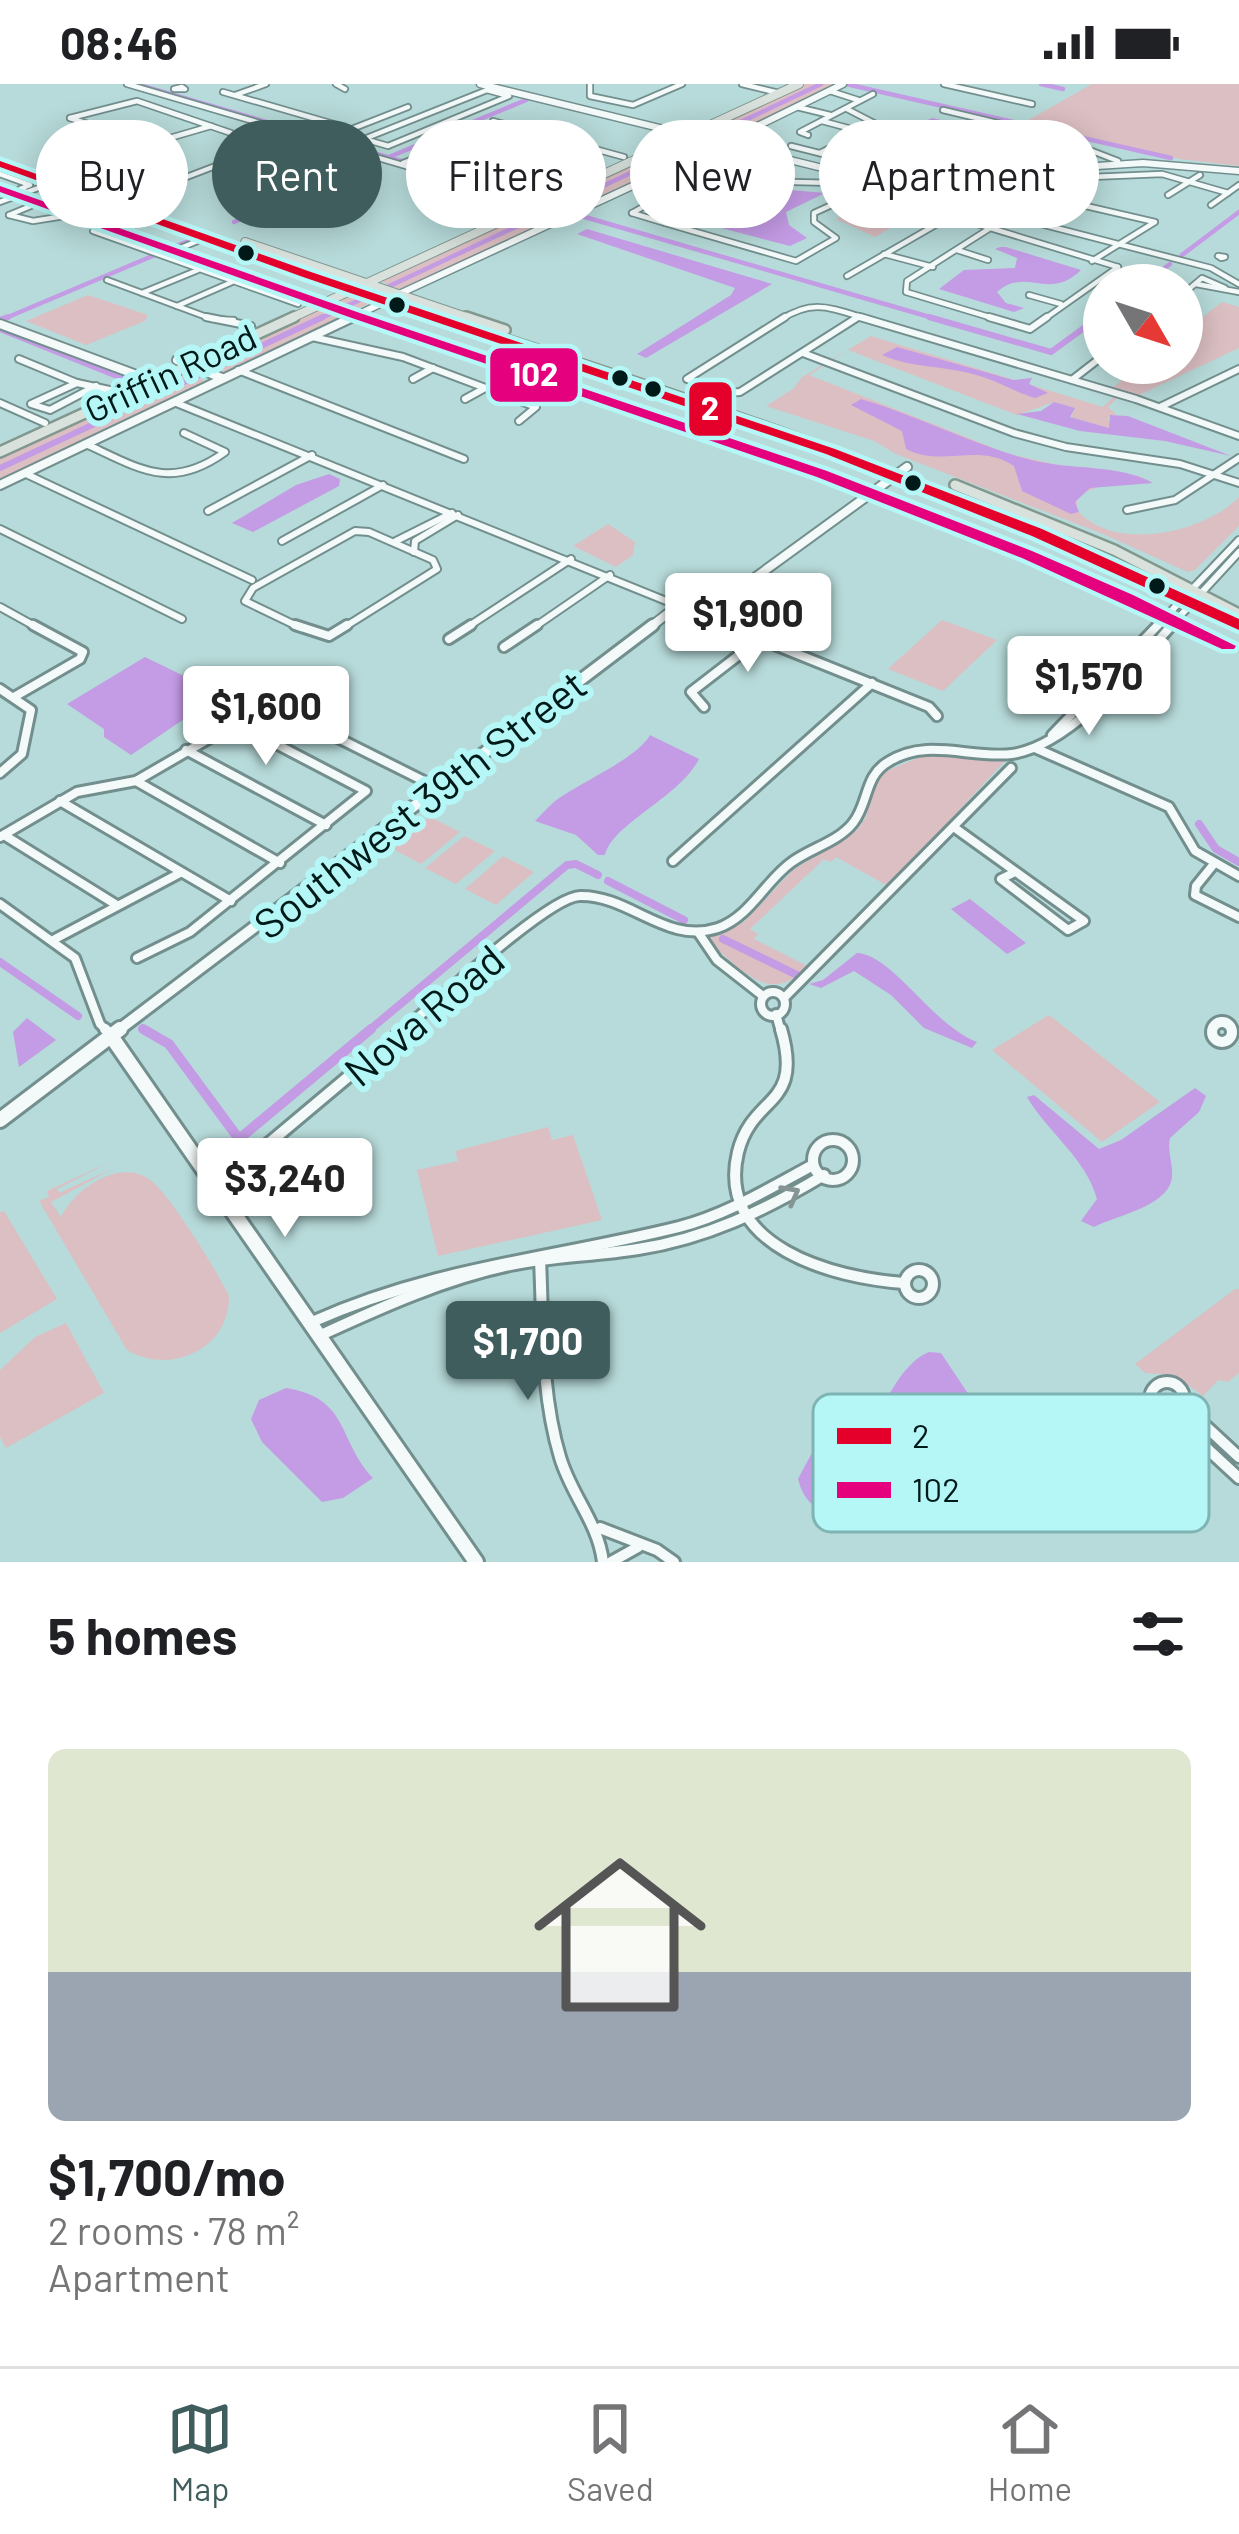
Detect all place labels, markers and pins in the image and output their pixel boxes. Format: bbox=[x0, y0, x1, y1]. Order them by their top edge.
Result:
unlabelled marker bbox=[235, 242, 257, 264]
unlabelled marker bbox=[386, 294, 408, 316]
unlabelled marker bbox=[609, 367, 631, 389]
unlabelled marker bbox=[642, 378, 664, 400]
unlabelled marker bbox=[902, 472, 924, 494]
pin: $1,900 bbox=[650, 573, 846, 675]
unlabelled marker bbox=[1146, 575, 1168, 597]
pin: $1,570 bbox=[991, 636, 1187, 738]
pin: $1,600 bbox=[168, 666, 364, 768]
pin: $3,240 bbox=[187, 1138, 383, 1240]
pin: $1,700 bbox=[430, 1301, 626, 1403]

